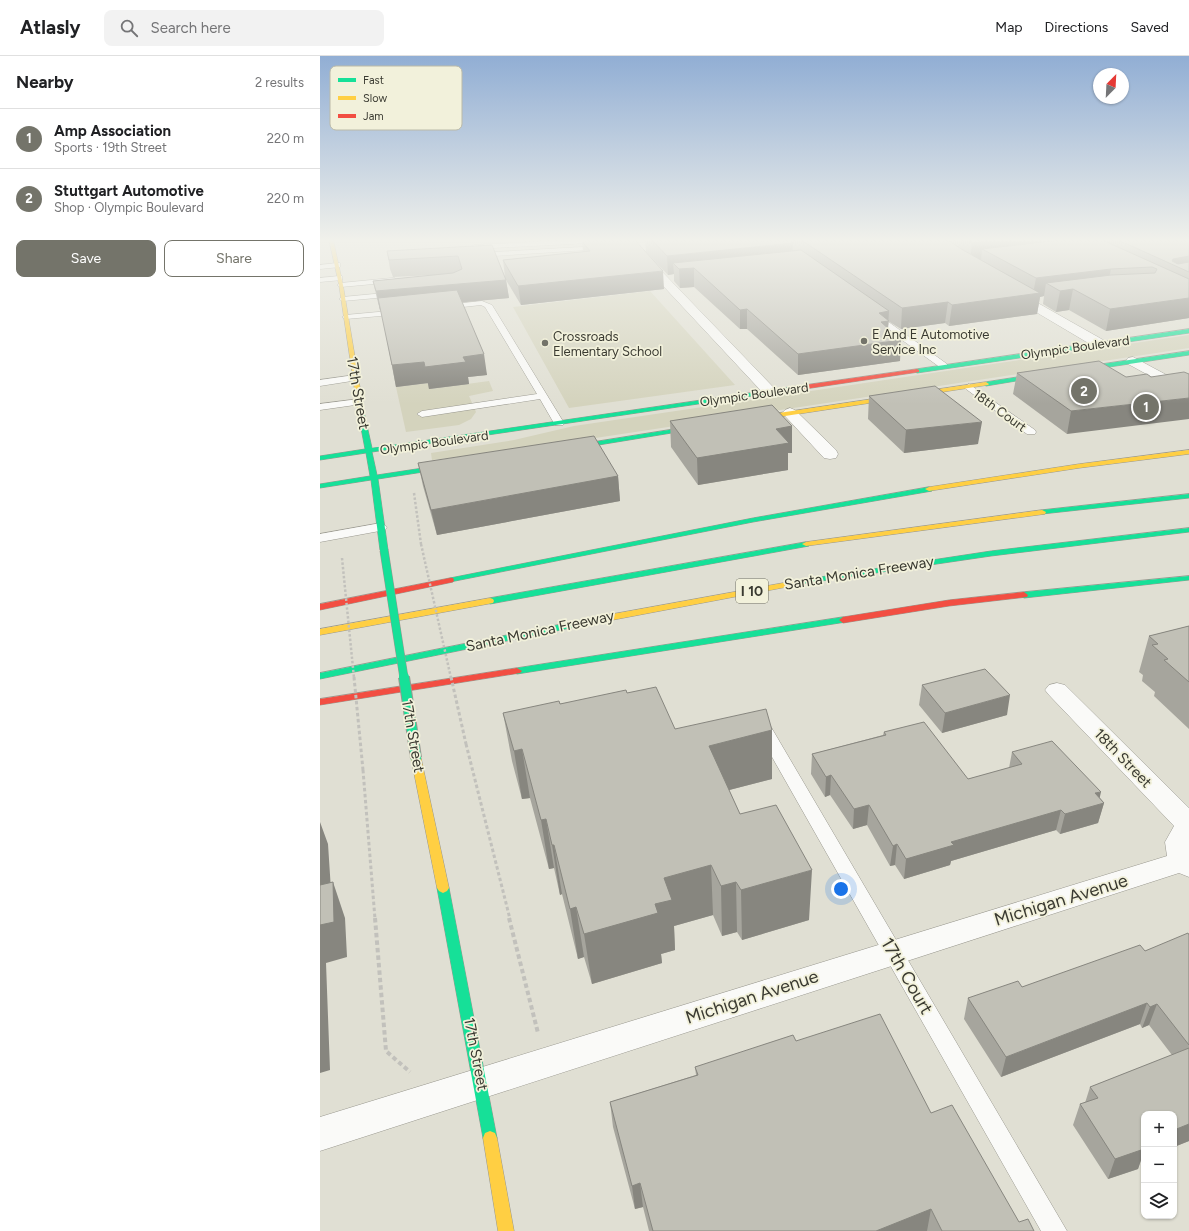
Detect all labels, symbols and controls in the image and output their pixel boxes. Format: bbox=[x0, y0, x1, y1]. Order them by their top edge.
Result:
search box bbox=[104, 10, 384, 46]
text: Atlasly bbox=[20, 16, 80, 39]
icon: search bbox=[118, 17, 140, 39]
text: Search here bbox=[150, 19, 231, 37]
text: Map bbox=[995, 19, 1023, 36]
text: Directions bbox=[1045, 19, 1108, 36]
text: Saved bbox=[1130, 19, 1169, 36]
legend bbox=[330, 66, 462, 130]
north arrow bbox=[1093, 68, 1129, 104]
text: Nearby bbox=[16, 72, 74, 92]
text: Fast bbox=[363, 74, 384, 87]
text: 2 results bbox=[255, 75, 304, 90]
text: Slow bbox=[363, 92, 387, 105]
text: Jam bbox=[363, 110, 384, 123]
text: Amp Association bbox=[54, 122, 171, 140]
text: 1 bbox=[26, 131, 32, 146]
text: 220 m bbox=[267, 131, 304, 146]
text: Sports · 19th Street bbox=[54, 140, 167, 155]
text: Stuttgart Automotive bbox=[54, 182, 204, 200]
text: 2 bbox=[25, 191, 33, 206]
text: 220 m bbox=[267, 191, 304, 206]
text: Shop · Olympic Boulevard bbox=[54, 200, 204, 215]
button: Save bbox=[16, 240, 156, 277]
button: Share bbox=[164, 240, 304, 277]
place label: E And E Automotive Service Inc bbox=[872, 327, 989, 357]
place label: Crossroads Elementary School bbox=[553, 329, 662, 359]
street label: Olympic Boulevard bbox=[1020, 332, 1130, 363]
marker: E And E Automotive Service Inc bbox=[859, 336, 869, 346]
marker: Crossroads Elementary School bbox=[540, 338, 550, 348]
street label: 17th Street bbox=[343, 355, 373, 431]
pin: 2 bbox=[1071, 376, 1097, 406]
street label: Olympic Boulevard bbox=[699, 379, 809, 410]
street label: 18th Court bbox=[970, 386, 1029, 435]
pin: 1 bbox=[1133, 392, 1159, 422]
street label: Olympic Boulevard bbox=[379, 427, 489, 458]
street label: Santa Monica Freeway bbox=[783, 552, 935, 594]
road number: I 10 bbox=[736, 579, 768, 603]
street label: Santa Monica Freeway bbox=[464, 606, 616, 656]
street label: 17th Street bbox=[398, 698, 428, 774]
street label: 18th Street bbox=[1090, 725, 1156, 792]
street label: Michigan Avenue bbox=[992, 869, 1131, 931]
your location bbox=[831, 879, 851, 899]
street label: 17th Court bbox=[876, 934, 938, 1018]
street label: Michigan Avenue bbox=[683, 965, 821, 1029]
street label: 17th Street bbox=[460, 1016, 492, 1092]
map controls bbox=[1141, 1111, 1177, 1219]
button: + bbox=[1141, 1111, 1177, 1147]
button: − bbox=[1141, 1147, 1177, 1183]
button: layers bbox=[1141, 1183, 1177, 1219]

